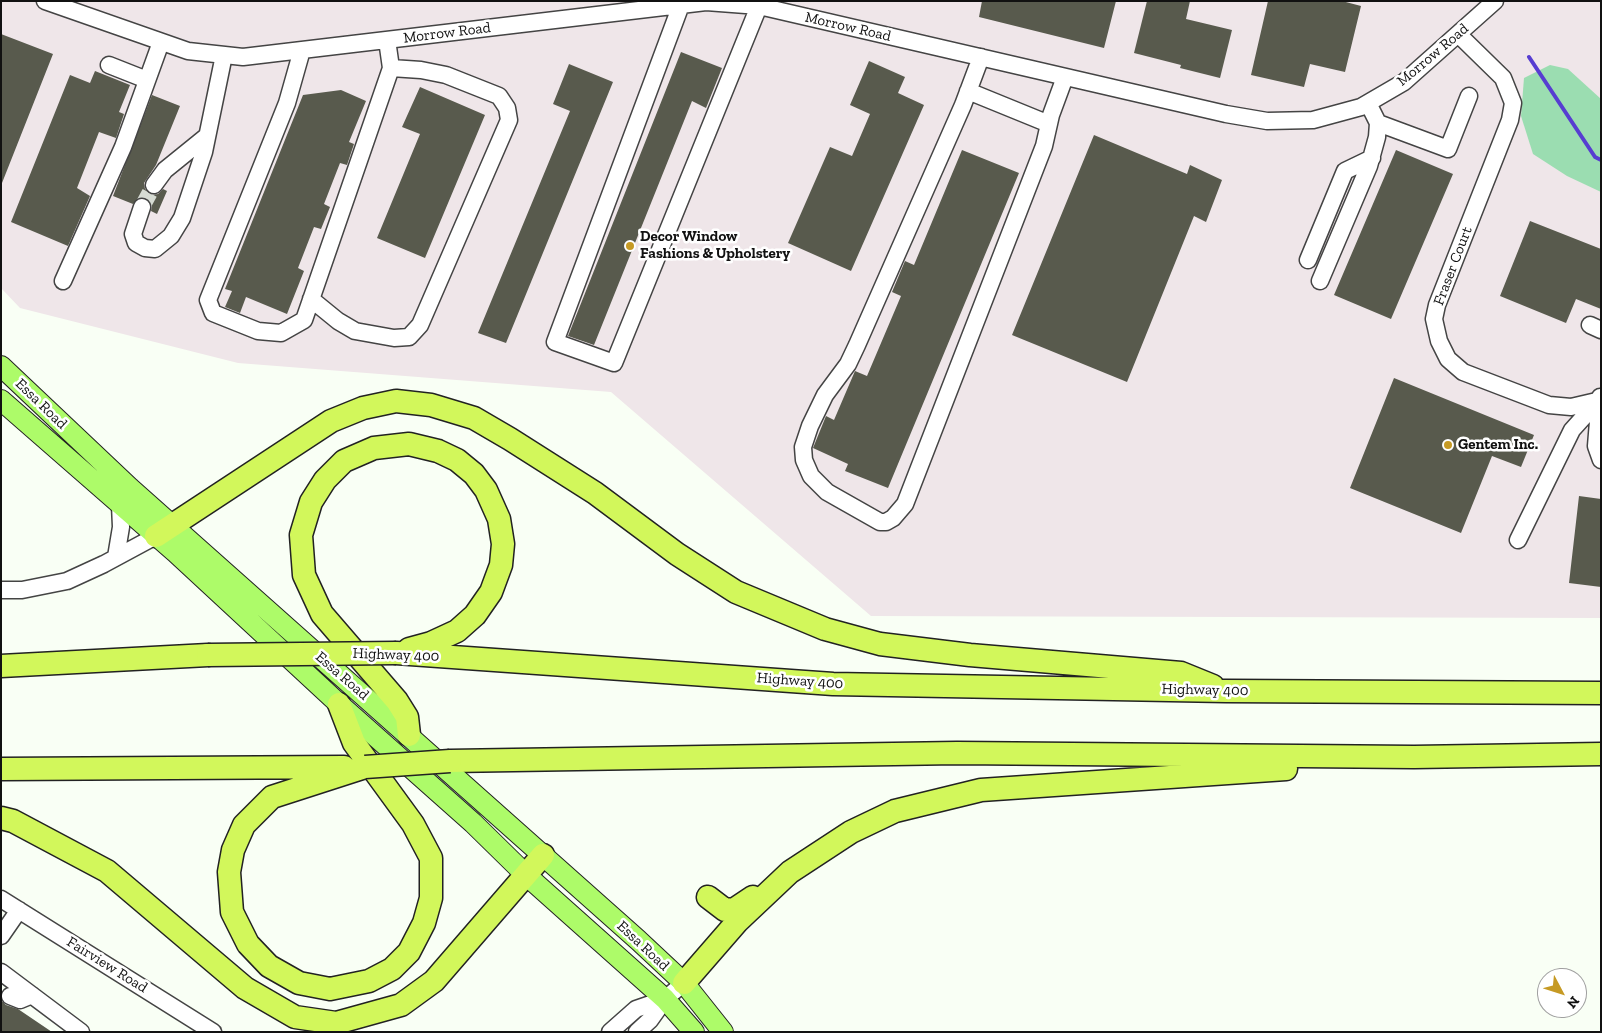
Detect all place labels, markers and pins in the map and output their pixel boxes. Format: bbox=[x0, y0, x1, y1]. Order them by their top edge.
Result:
place label: Decor Window Fashions & Upholstery bbox=[640, 228, 790, 263]
marker: Decor Window Fashions & Upholstery bbox=[624, 240, 636, 252]
place label: Gentem Inc. bbox=[1458, 436, 1538, 454]
marker: Gentem Inc. bbox=[1442, 439, 1454, 451]

